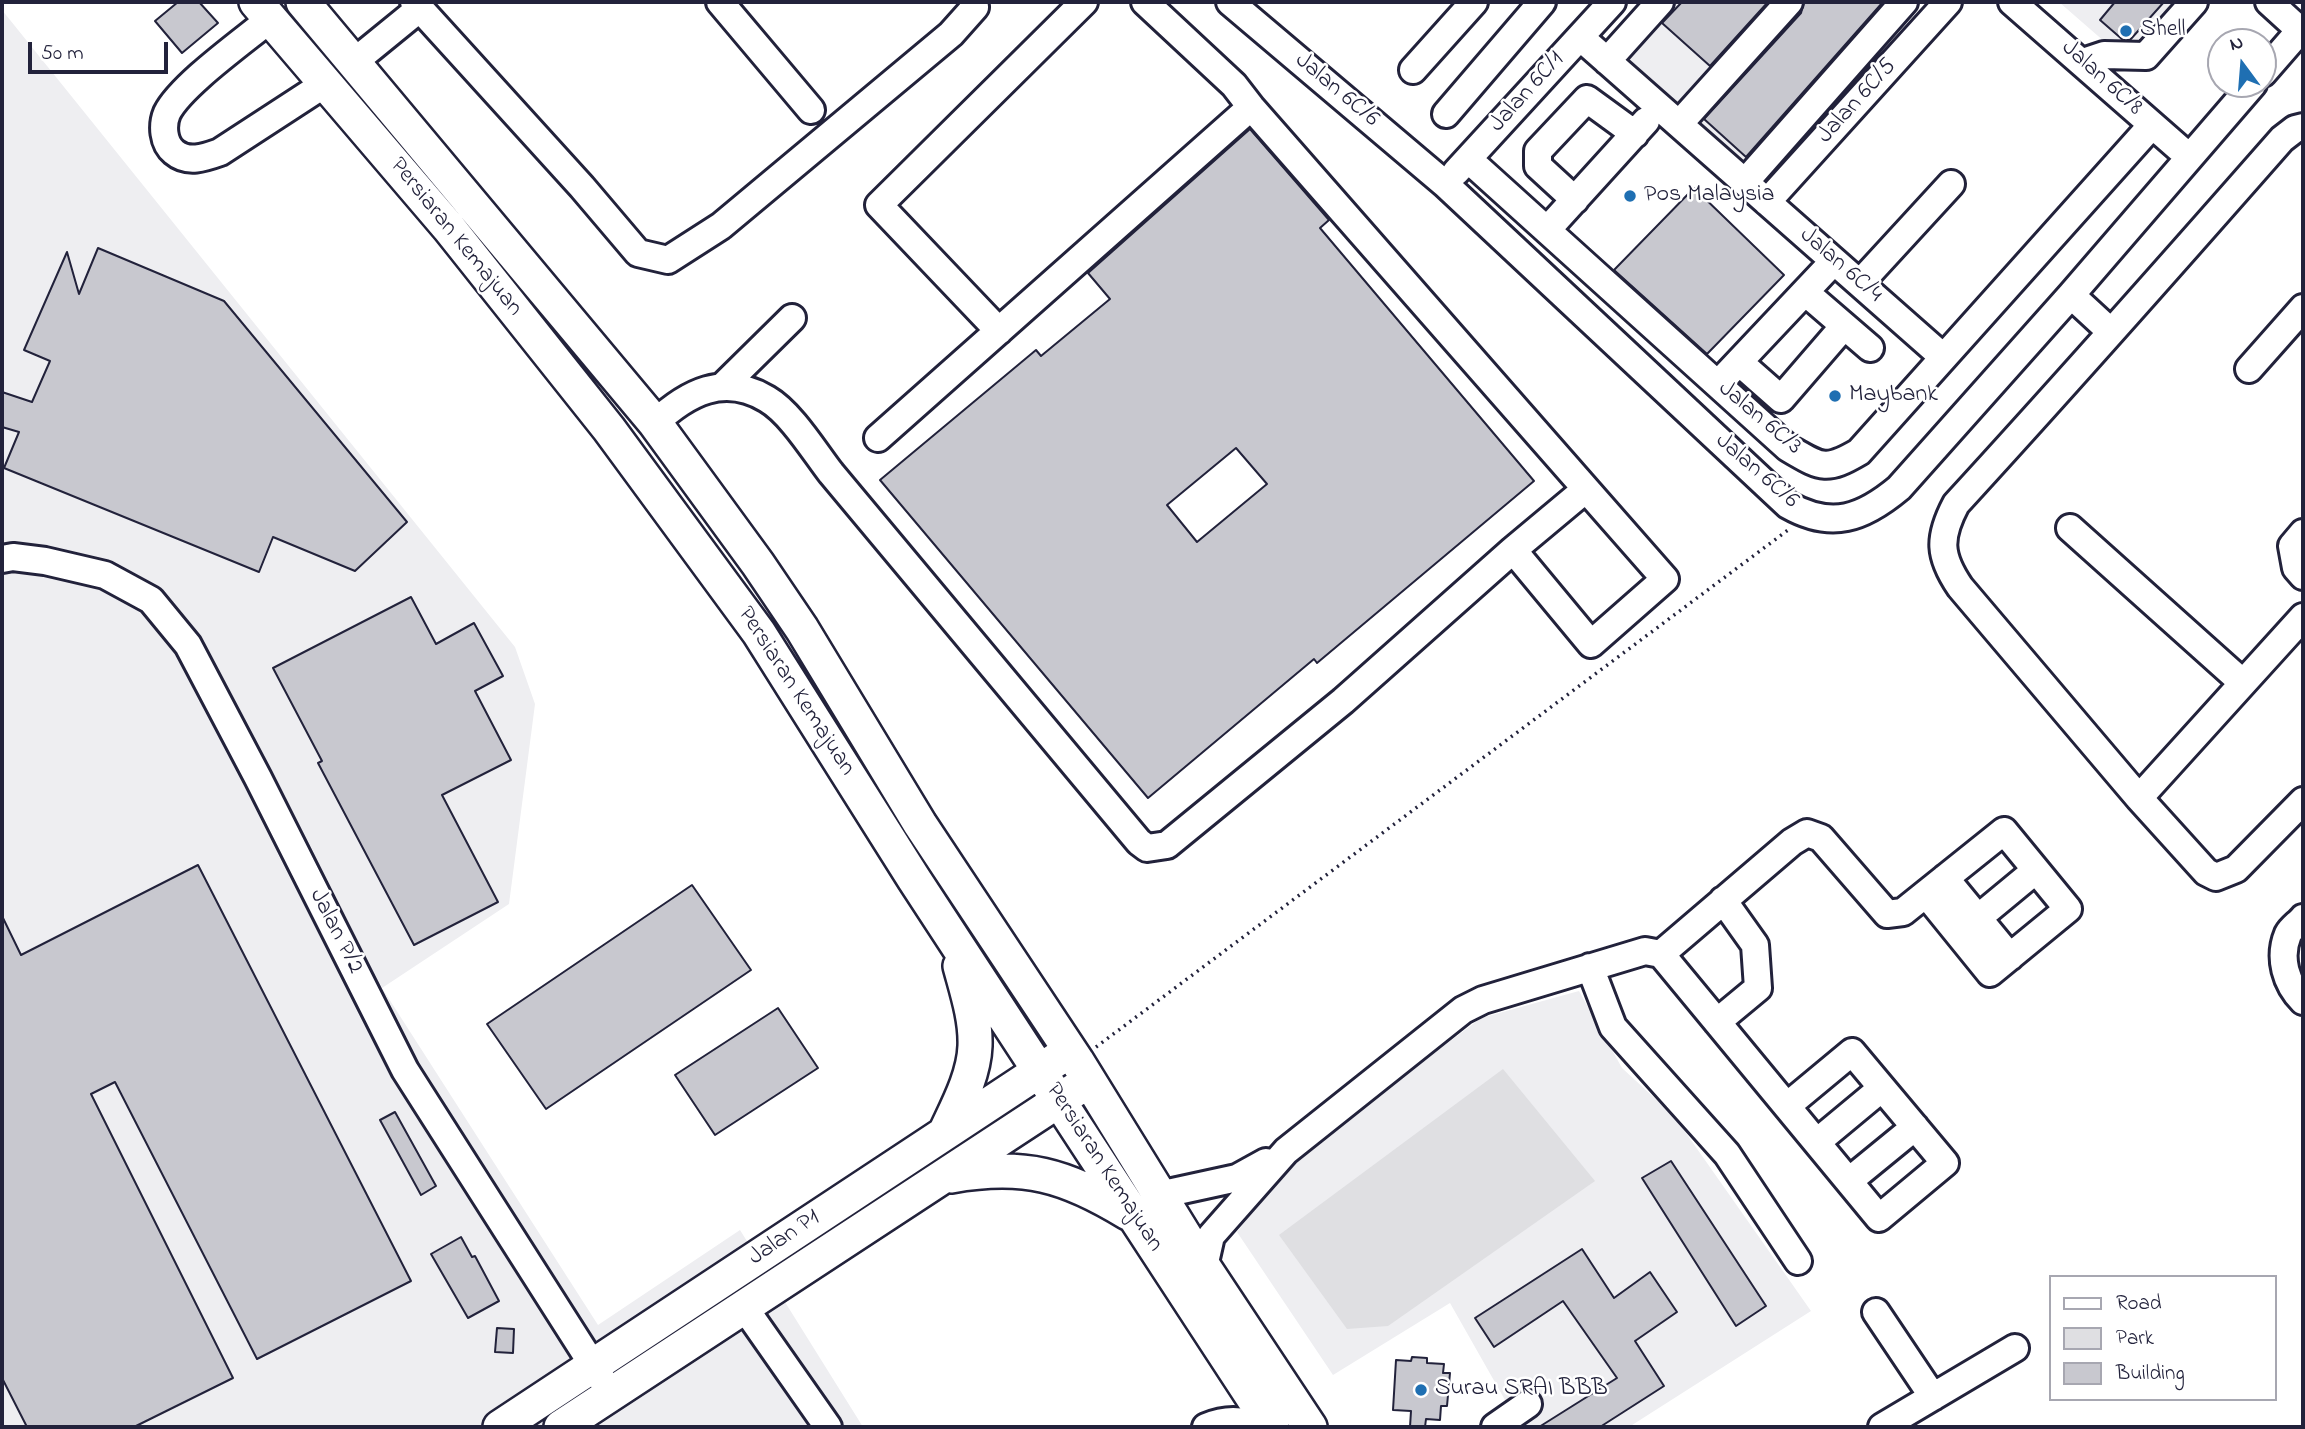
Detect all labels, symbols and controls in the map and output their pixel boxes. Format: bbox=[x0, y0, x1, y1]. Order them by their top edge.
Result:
place label: Shell bbox=[2140, 17, 2186, 45]
marker: Shell bbox=[2118, 23, 2134, 39]
scale bar bbox=[32, 28, 172, 72]
north arrow bbox=[2207, 28, 2277, 98]
text: N bbox=[2227, 30, 2247, 59]
street label: Jalan 6C/8 bbox=[2054, 35, 2148, 123]
text: 50 m bbox=[41, 39, 84, 69]
street label: Jalan 6C/6 bbox=[1288, 47, 1384, 135]
street label: Jalan 6C/1 bbox=[1484, 47, 1572, 139]
street label: Jalan 6C/5 bbox=[1812, 54, 1904, 150]
street label: Persiaran Kemajuan bbox=[382, 153, 528, 323]
place label: Pos Malaysia bbox=[1644, 182, 1775, 210]
marker: Pos Malaysia bbox=[1622, 188, 1638, 204]
street label: Jalan 6C/4 bbox=[1793, 222, 1887, 310]
street label: Jalan 6C/3 bbox=[1711, 376, 1807, 462]
place label: Maybank bbox=[1849, 382, 1938, 410]
marker: Maybank bbox=[1827, 388, 1843, 404]
street label: Jalan 6C/6 bbox=[1708, 428, 1804, 516]
street label: Persiaran Kemajuan bbox=[730, 602, 860, 782]
street label: Jalan P/2 bbox=[301, 885, 369, 979]
street label: Persiaran Kemajuan bbox=[1038, 1078, 1168, 1258]
street label: Jalan P1 bbox=[744, 1205, 826, 1273]
legend bbox=[2050, 1275, 2277, 1401]
text: Road bbox=[2116, 1289, 2162, 1319]
text: Park bbox=[2116, 1324, 2154, 1354]
text: Building bbox=[2116, 1359, 2185, 1389]
place label: Surau SRAI BBB bbox=[1435, 1376, 1608, 1404]
marker: Surau SRAI BBB bbox=[1413, 1382, 1429, 1398]

